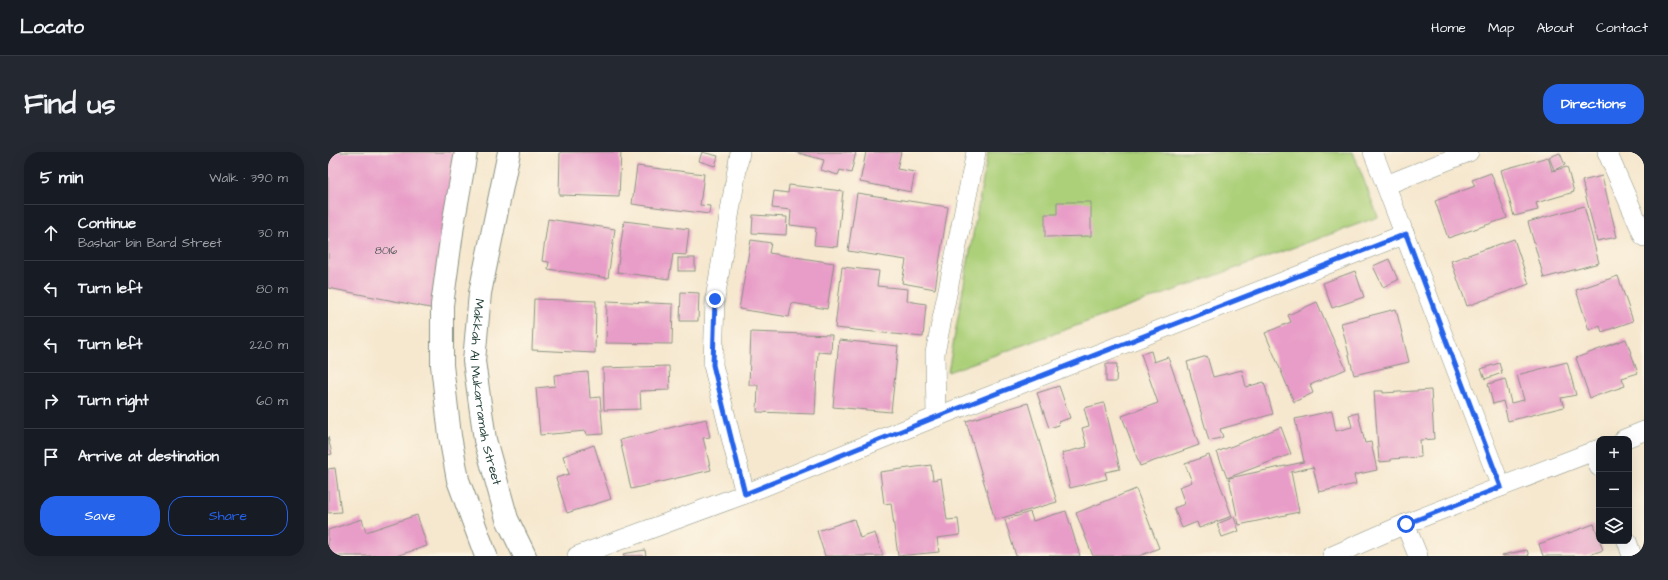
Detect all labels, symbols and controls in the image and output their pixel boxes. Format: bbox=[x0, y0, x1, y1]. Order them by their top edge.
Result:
text: Locato bbox=[20, 14, 84, 41]
text: Home bbox=[1431, 18, 1466, 38]
text: Map bbox=[1488, 18, 1514, 38]
text: About bbox=[1536, 18, 1574, 38]
text: Contact bbox=[1596, 18, 1648, 38]
button: Directions bbox=[1543, 84, 1644, 124]
text: Find us bbox=[24, 85, 115, 124]
text: 5 min bbox=[40, 166, 83, 190]
text: Walk · 390 m bbox=[209, 169, 288, 187]
text: Continue bbox=[78, 213, 136, 234]
icon: ahead bbox=[40, 222, 62, 244]
text: 30 m bbox=[258, 224, 288, 242]
text: Bashar bin Bard Street bbox=[78, 234, 222, 252]
house number: 8016 bbox=[375, 243, 397, 258]
icon: left bbox=[40, 278, 62, 300]
text: Turn left bbox=[78, 278, 142, 299]
text: 80 m bbox=[256, 280, 288, 298]
route end bbox=[706, 290, 724, 308]
street label: Makkah Al Mukarramah Street bbox=[465, 298, 506, 488]
icon: left bbox=[40, 334, 62, 356]
text: Turn left bbox=[78, 334, 142, 355]
text: 220 m bbox=[250, 336, 288, 354]
icon: right bbox=[40, 390, 62, 412]
text: Turn right bbox=[78, 390, 149, 411]
text: 60 m bbox=[256, 392, 288, 410]
map controls bbox=[1596, 436, 1632, 544]
button: + bbox=[1596, 436, 1632, 472]
icon: arrive bbox=[40, 446, 62, 468]
text: Arrive at destination bbox=[78, 446, 219, 467]
button: − bbox=[1596, 472, 1632, 508]
button: Save bbox=[40, 496, 160, 536]
button: Share bbox=[168, 496, 288, 536]
button: layers bbox=[1596, 508, 1632, 544]
route start bbox=[1397, 515, 1415, 533]

